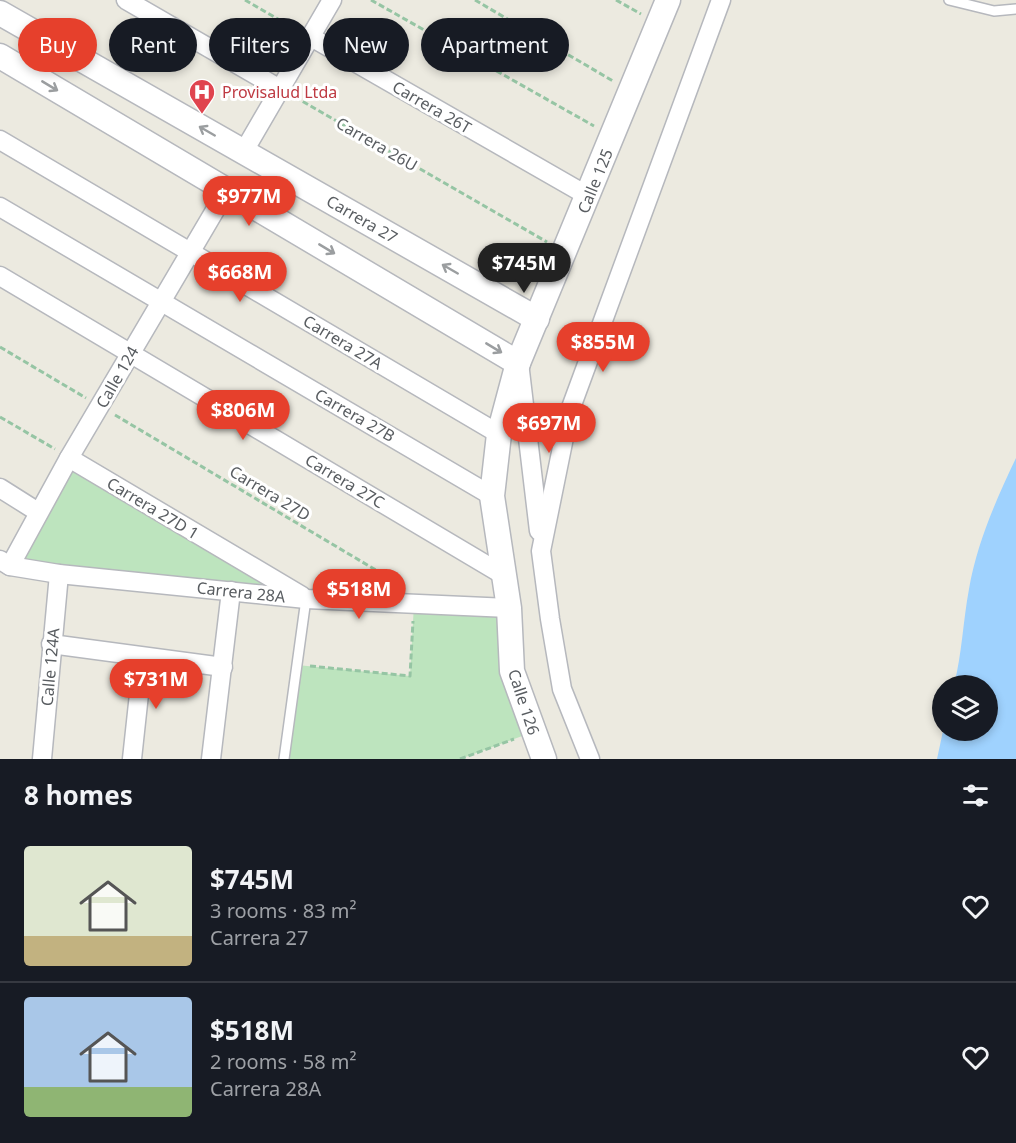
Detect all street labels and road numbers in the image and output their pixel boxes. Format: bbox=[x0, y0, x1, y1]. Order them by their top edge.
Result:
street label: Carrera 26T bbox=[389, 76, 476, 138]
street label: Carrera 26U bbox=[332, 112, 422, 176]
street label: Calle 125 bbox=[572, 145, 618, 217]
street label: Carrera 27 bbox=[322, 190, 402, 248]
street label: Carrera 27A bbox=[299, 310, 387, 375]
street label: Calle 124 bbox=[90, 342, 144, 412]
street label: Carrera 27B bbox=[311, 383, 399, 447]
street label: Carrera 27C bbox=[301, 449, 389, 513]
street label: Carrera 27D bbox=[226, 460, 314, 526]
street label: Carrera 27D 1 bbox=[103, 472, 203, 544]
street label: Carrera 28A bbox=[196, 576, 287, 608]
street label: Calle 124A bbox=[36, 626, 64, 707]
street label: Calle 126 bbox=[503, 666, 545, 738]

